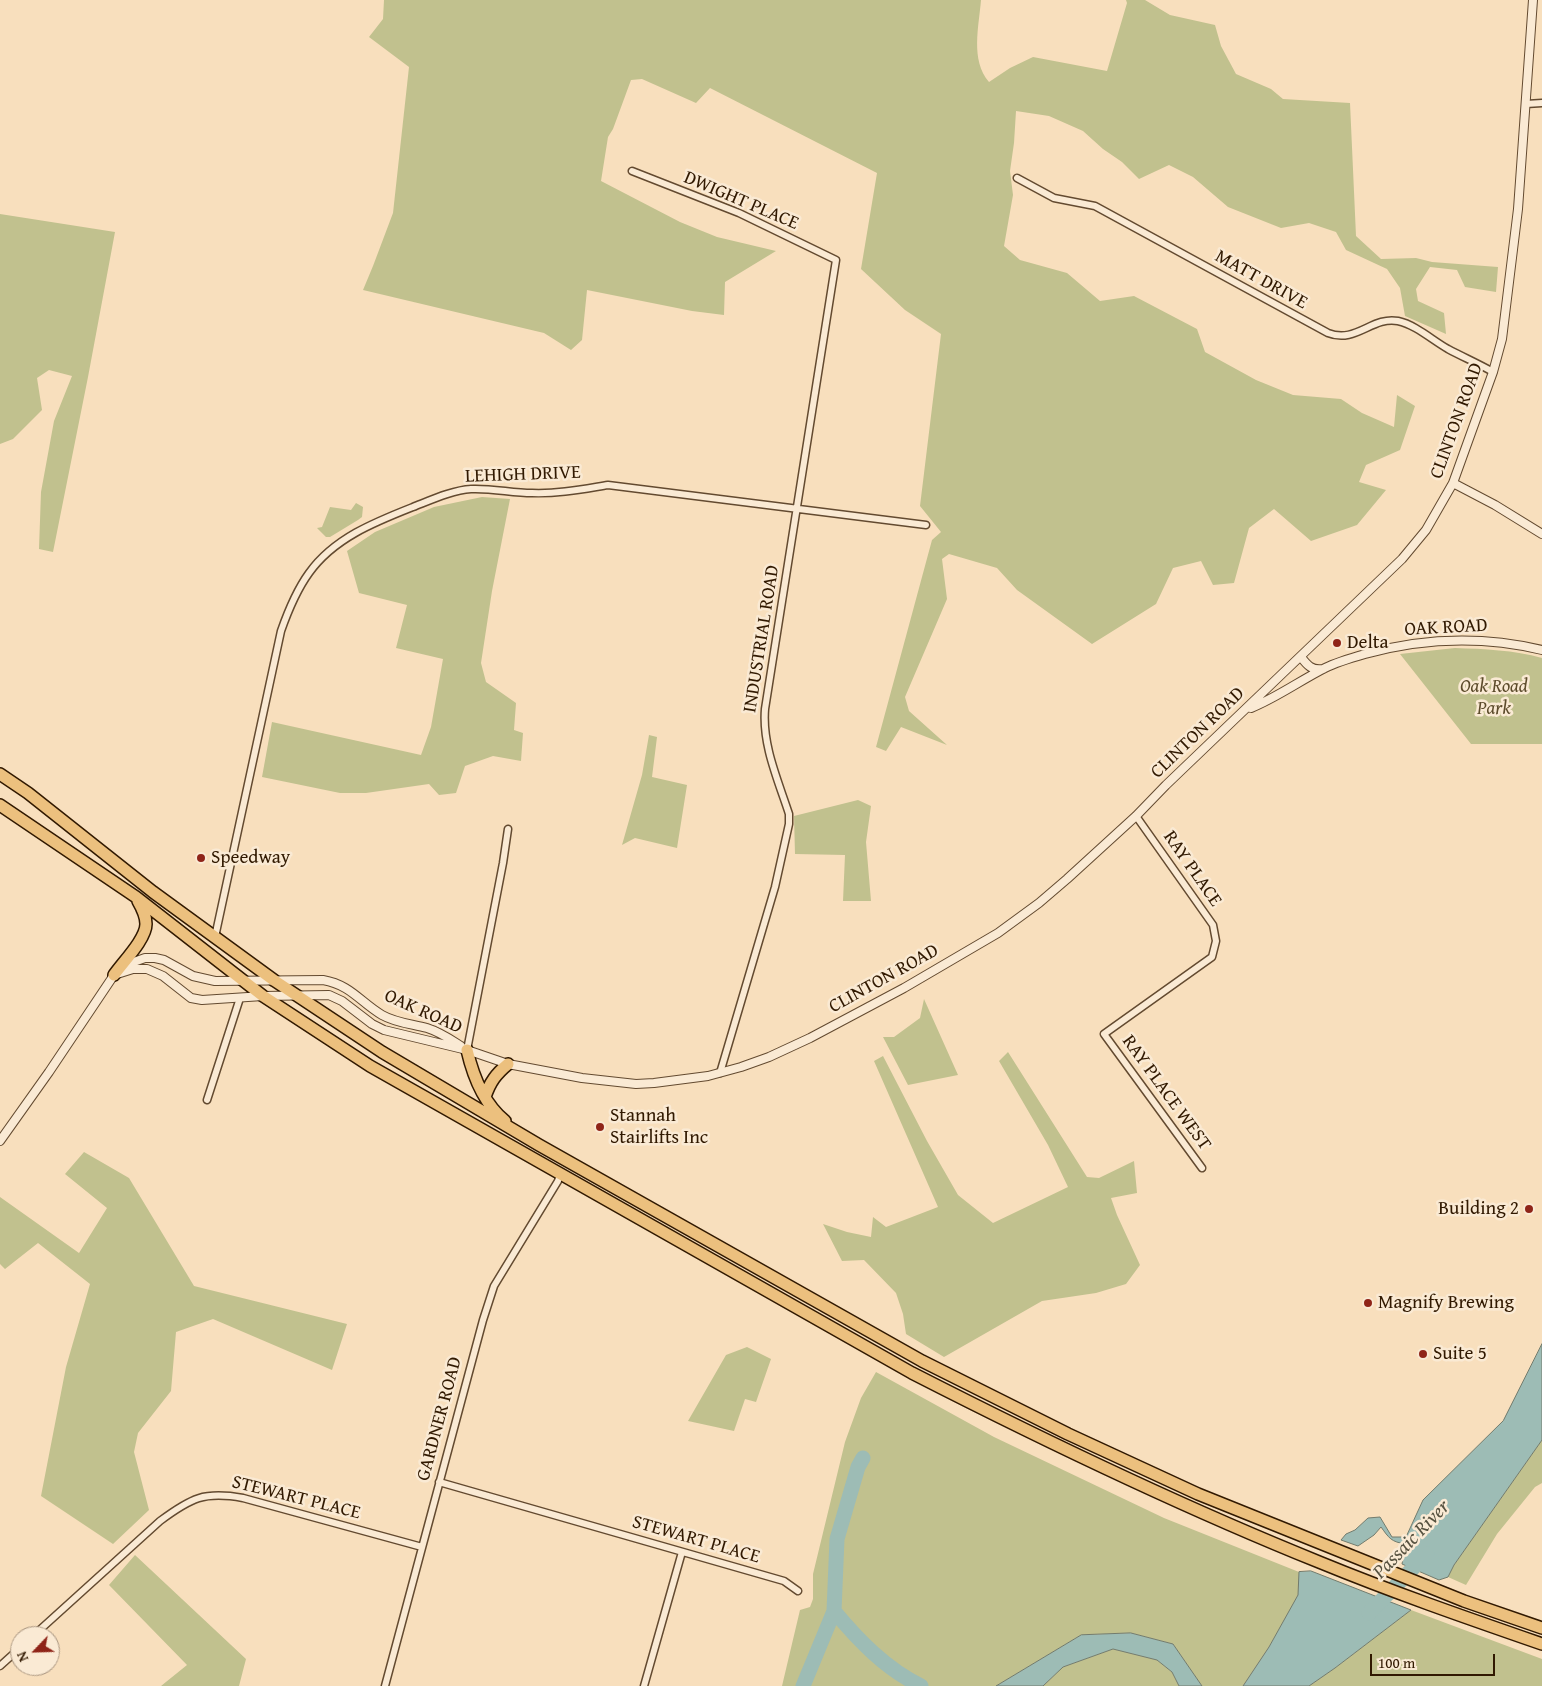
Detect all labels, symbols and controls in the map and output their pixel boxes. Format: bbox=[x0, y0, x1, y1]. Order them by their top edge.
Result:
street label: DWIGHT PLACE bbox=[680, 167, 802, 235]
street label: MATT DRIVE bbox=[1211, 245, 1311, 315]
street label: CLINTON ROAD bbox=[1425, 360, 1489, 482]
street label: LEHIGH DRIVE bbox=[465, 462, 581, 488]
street label: INDUSTRIAL ROAD bbox=[739, 564, 785, 714]
street label: OAK ROAD bbox=[1404, 614, 1488, 642]
place label: Delta bbox=[1347, 632, 1388, 654]
marker: Delta bbox=[1331, 637, 1343, 649]
park label: Oak Road Park bbox=[1460, 676, 1528, 720]
street label: CLINTON ROAD bbox=[1146, 683, 1250, 783]
street label: RAY PLACE bbox=[1158, 827, 1226, 911]
place label: Speedway bbox=[211, 847, 290, 869]
marker: Speedway bbox=[195, 852, 207, 864]
street label: CLINTON ROAD bbox=[825, 940, 943, 1018]
street label: OAK ROAD bbox=[380, 985, 466, 1039]
street label: RAY PLACE WEST bbox=[1117, 1031, 1215, 1155]
place label: Stannah Stairlifts Inc bbox=[610, 1105, 708, 1149]
marker: Stannah Stairlifts Inc bbox=[594, 1121, 606, 1133]
place label: Building 2 bbox=[1438, 1198, 1519, 1220]
marker: Building 2 bbox=[1523, 1203, 1535, 1215]
place label: Magnify Brewing bbox=[1378, 1292, 1514, 1314]
marker: Magnify Brewing bbox=[1362, 1297, 1374, 1309]
place label: Suite 5 bbox=[1433, 1343, 1487, 1365]
marker: Suite 5 bbox=[1417, 1348, 1429, 1360]
street label: GARDNER ROAD bbox=[413, 1355, 467, 1483]
street label: STEWART PLACE bbox=[229, 1471, 363, 1525]
water label: Passaic River bbox=[1369, 1496, 1455, 1584]
street label: STEWART PLACE bbox=[630, 1511, 762, 1569]
north arrow bbox=[10, 1626, 60, 1676]
scale bar bbox=[1372, 1644, 1497, 1676]
text: N bbox=[11, 1648, 33, 1665]
text: 100 m bbox=[1378, 1652, 1415, 1673]

